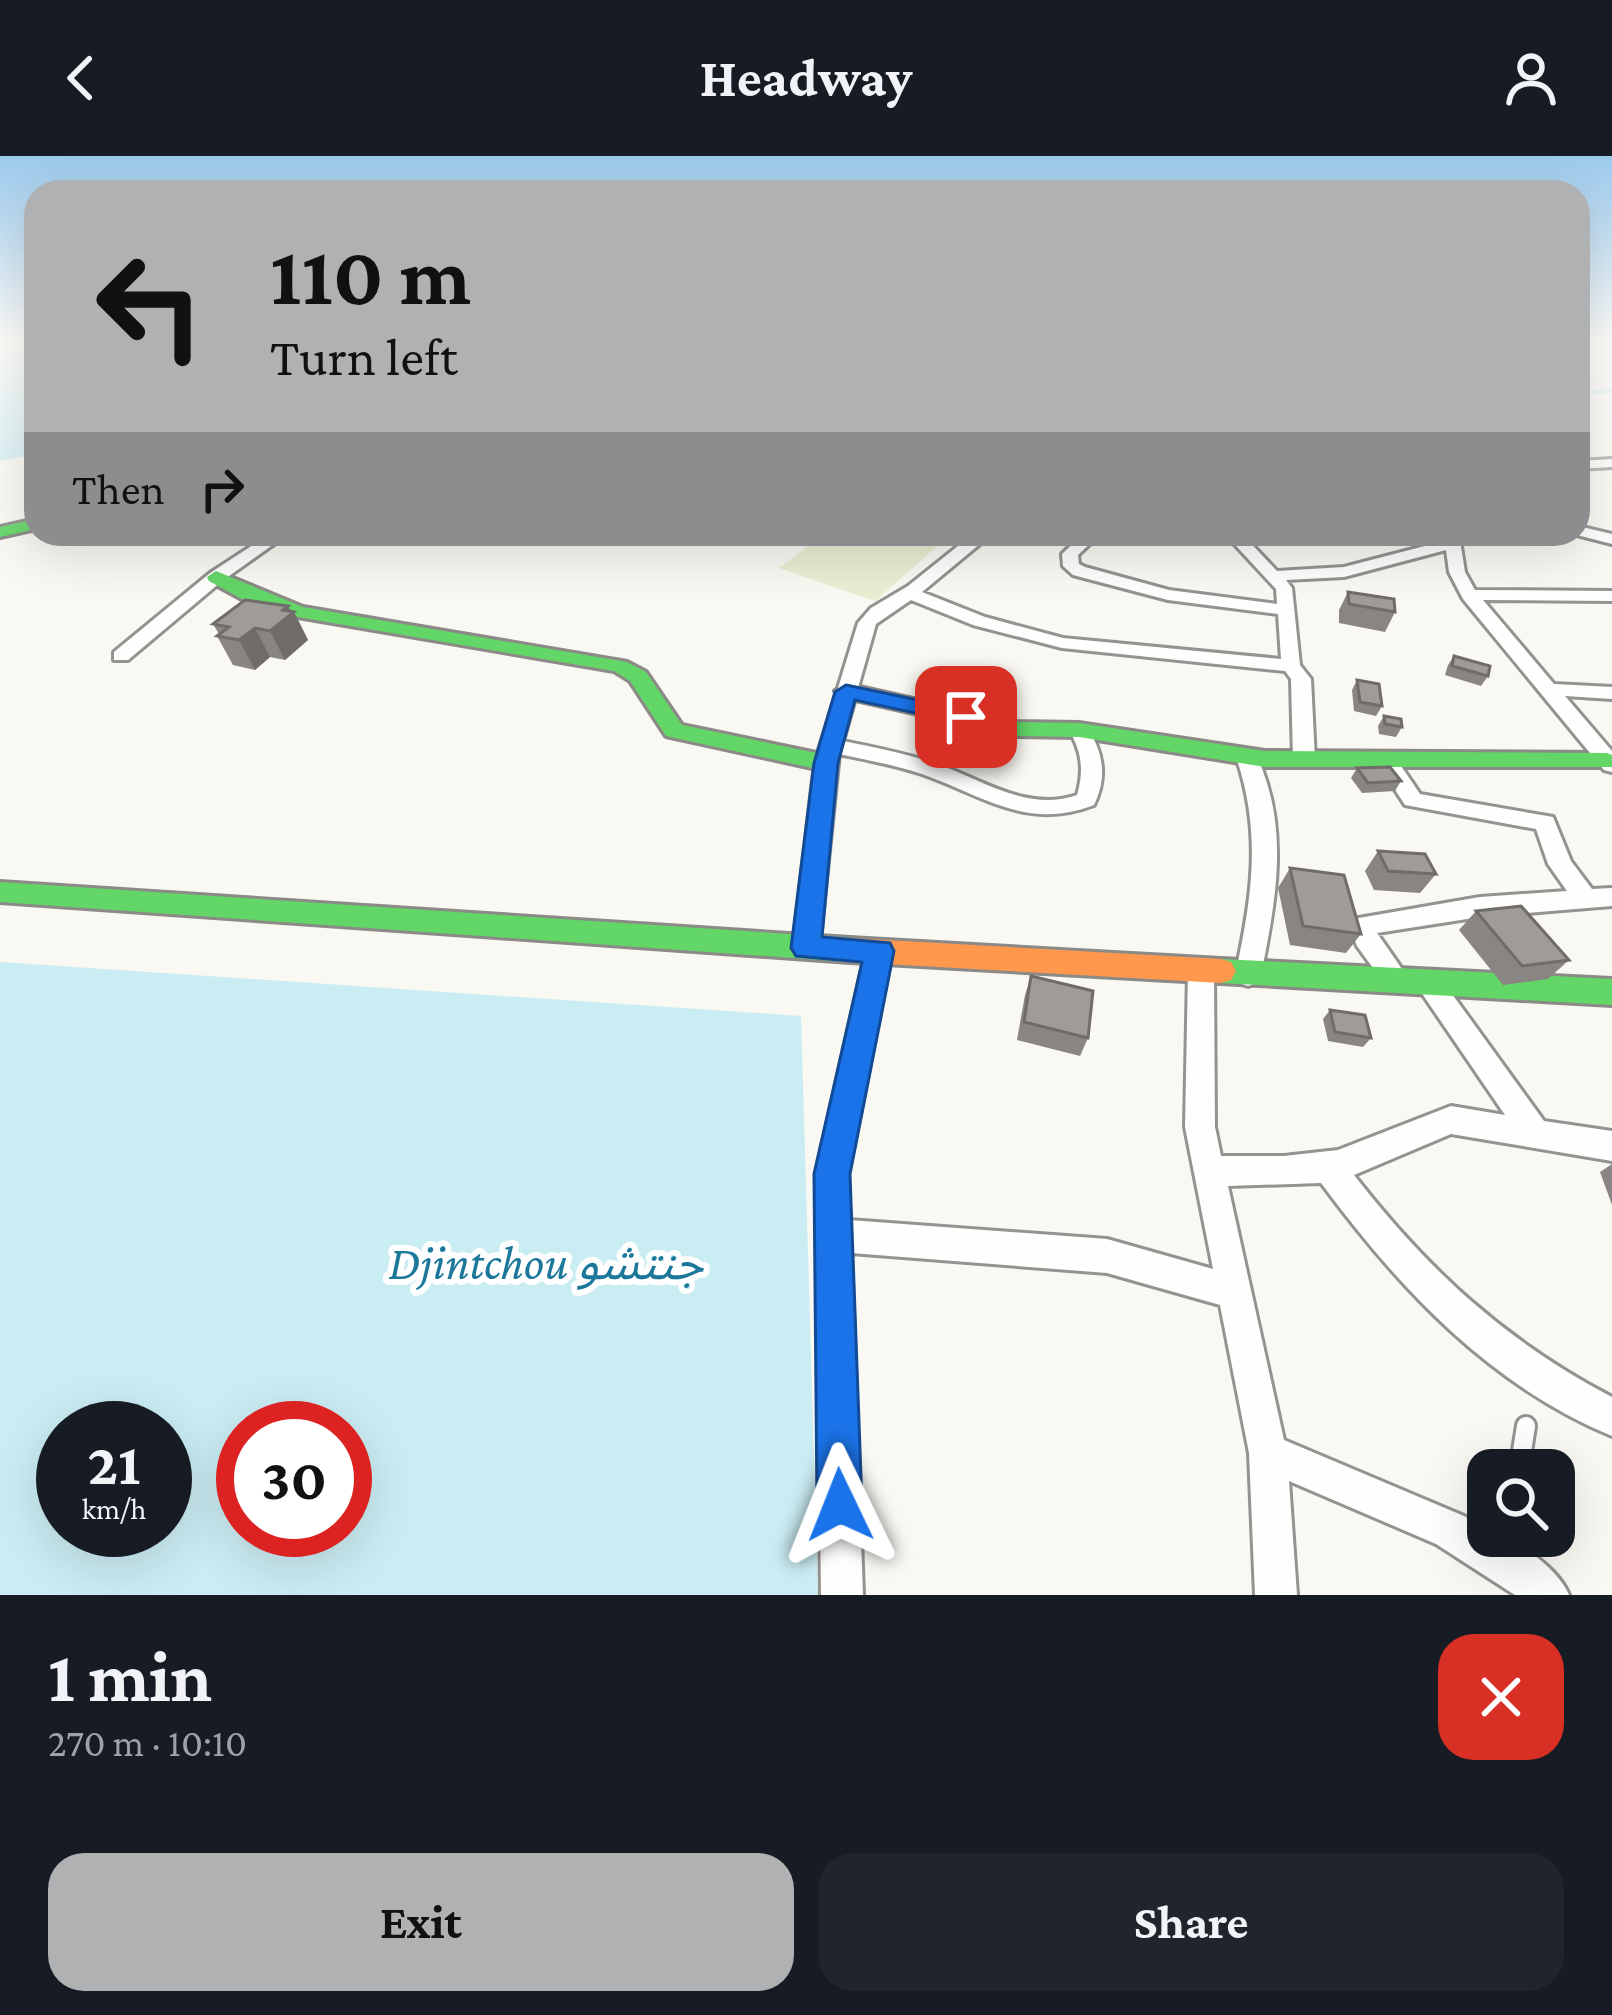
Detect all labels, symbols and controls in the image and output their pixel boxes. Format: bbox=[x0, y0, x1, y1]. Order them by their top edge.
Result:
icon: back bbox=[48, 45, 114, 111]
icon: person bbox=[1498, 45, 1564, 111]
text: Headway bbox=[700, 48, 912, 108]
icon: left bbox=[72, 228, 228, 384]
text: 110 m bbox=[270, 229, 471, 322]
text: Turn left bbox=[270, 327, 458, 387]
icon: right bbox=[189, 456, 255, 522]
text: Then bbox=[72, 464, 165, 514]
pin bbox=[915, 666, 1017, 768]
icon: arrive bbox=[933, 684, 999, 750]
water label: Djintchou جنتشو bbox=[389, 1236, 704, 1291]
speed limit sign: 30 bbox=[216, 1401, 372, 1557]
text: 21 bbox=[87, 1430, 141, 1497]
position arrow bbox=[777, 1442, 903, 1568]
map controls bbox=[1467, 1449, 1575, 1557]
button: search bbox=[1467, 1449, 1575, 1557]
text: km/h bbox=[82, 1492, 146, 1525]
button: close bbox=[1438, 1634, 1564, 1760]
text: 1 min bbox=[48, 1636, 212, 1716]
text: 270 m · 10:10 bbox=[48, 1721, 247, 1764]
button: Exit bbox=[48, 1853, 794, 1991]
button: Share bbox=[818, 1853, 1564, 1991]

